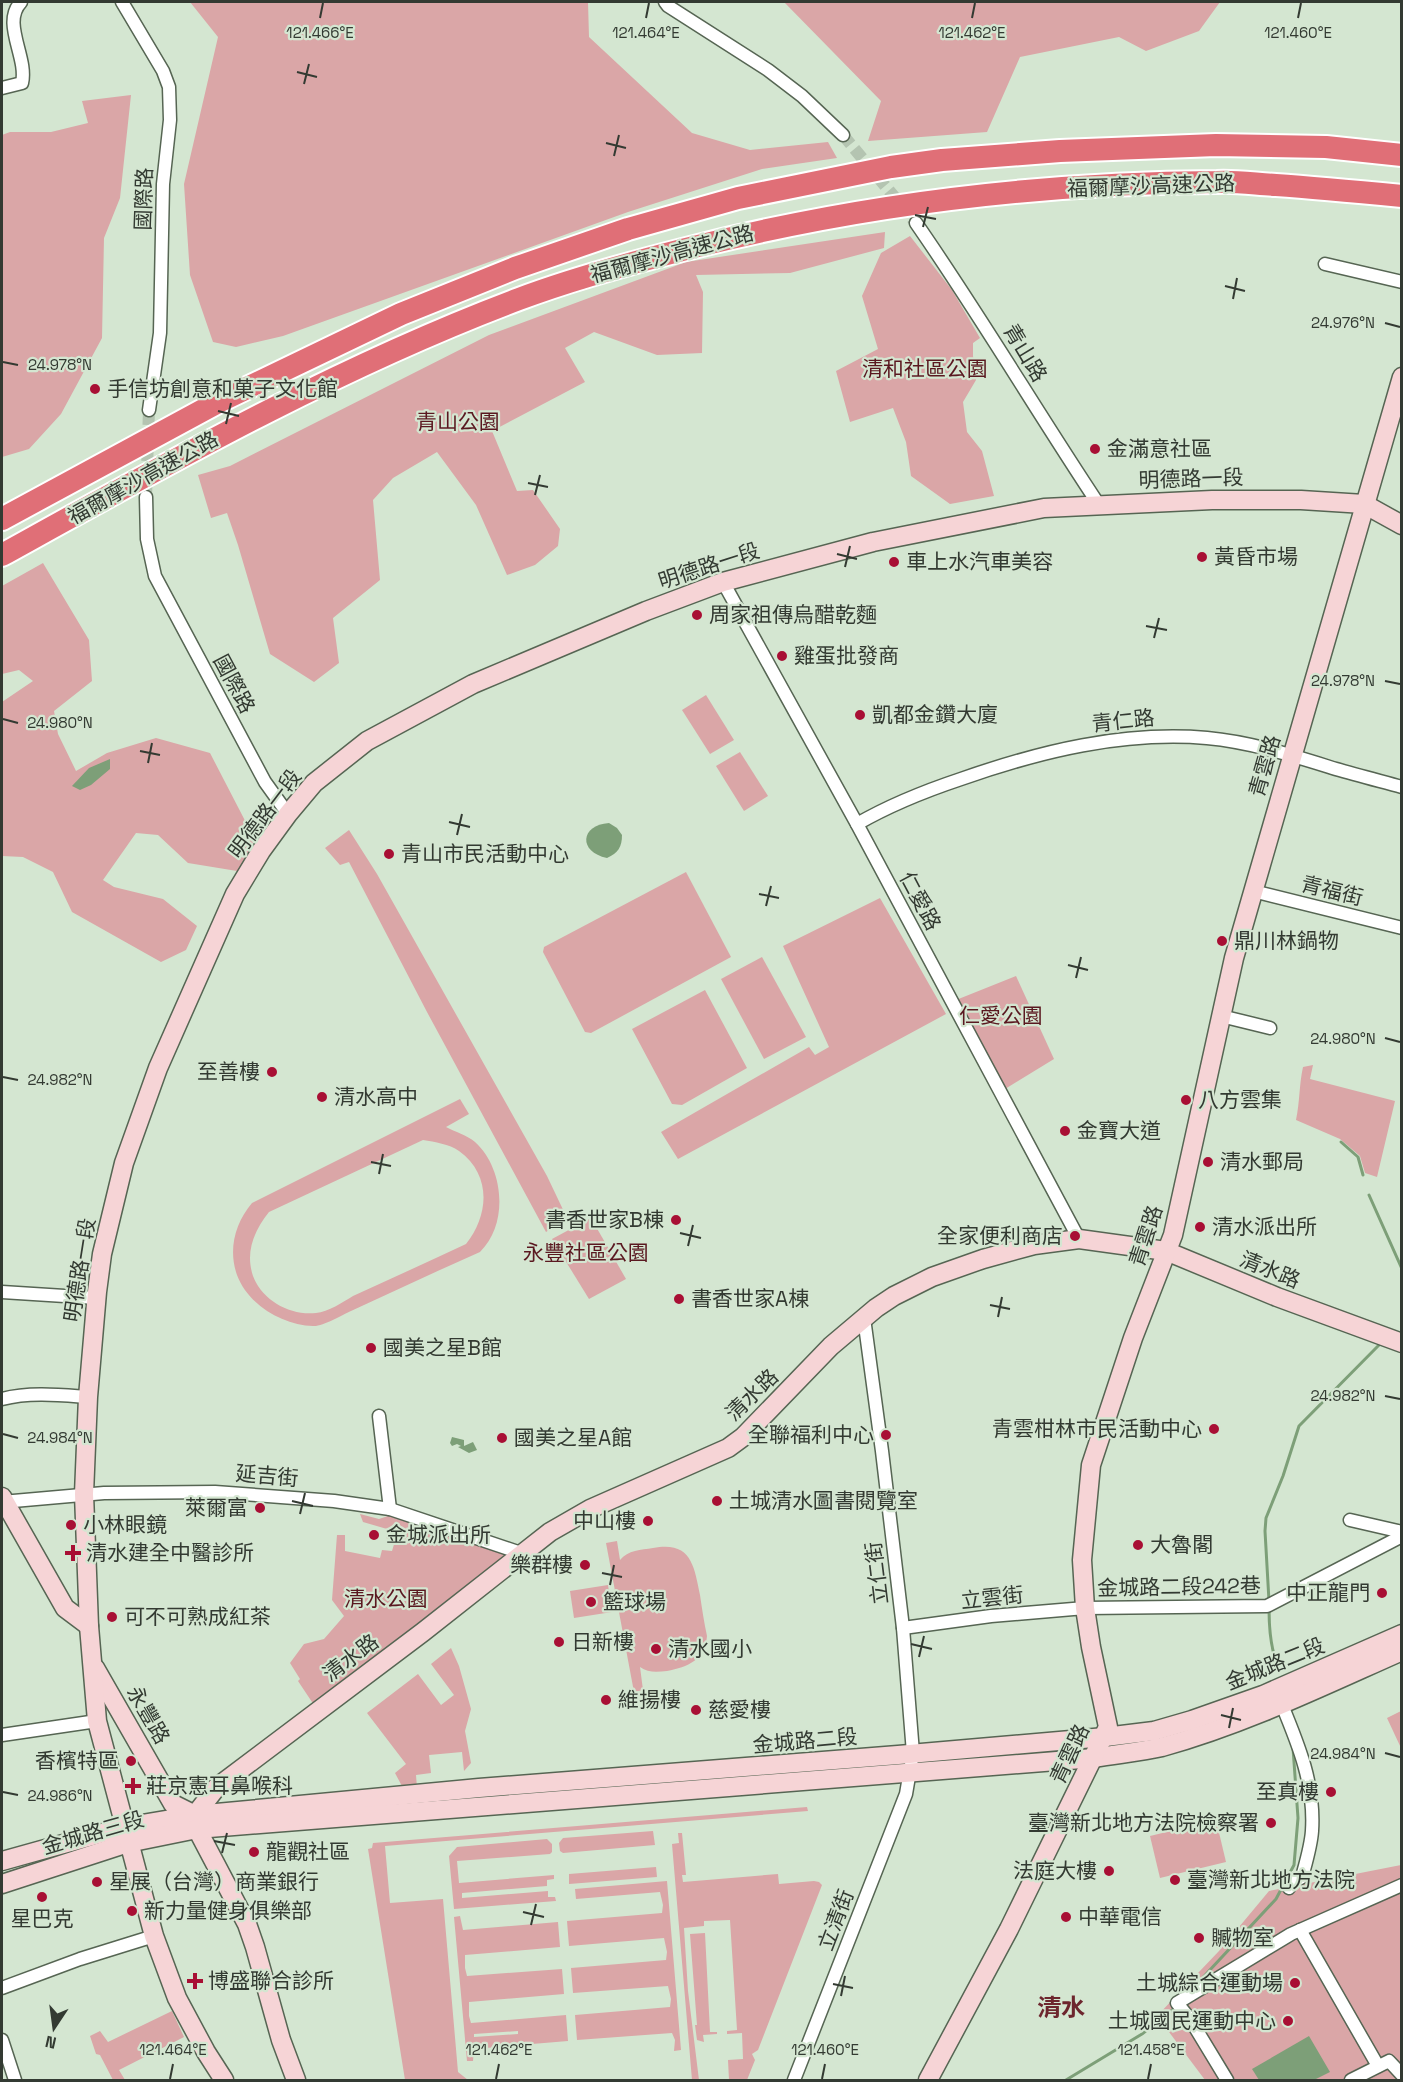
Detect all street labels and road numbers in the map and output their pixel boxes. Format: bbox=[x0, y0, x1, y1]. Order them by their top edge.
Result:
street label: 國際路 bbox=[129, 167, 158, 231]
street label: 福爾摩沙高速公路 bbox=[1067, 169, 1235, 202]
street label: 福爾摩沙高速公路 bbox=[587, 219, 757, 288]
street label: 青山路 bbox=[998, 319, 1053, 387]
street label: 福爾摩沙高速公路 bbox=[63, 425, 223, 530]
street label: 明德路一段 bbox=[1138, 463, 1244, 494]
street label: 明德路一段 bbox=[655, 536, 763, 595]
street label: 國際路 bbox=[208, 650, 261, 718]
street label: 青仁路 bbox=[1090, 704, 1156, 737]
street label: 青雲路 bbox=[1243, 732, 1286, 800]
street label: 明德路一段 bbox=[222, 764, 307, 864]
street label: 仁愛路 bbox=[894, 867, 947, 935]
street label: 青福街 bbox=[1298, 870, 1366, 911]
street label: 青雲路 bbox=[1123, 1202, 1168, 1270]
street label: 明德路一段 bbox=[58, 1216, 101, 1324]
street label: 清水路 bbox=[1236, 1245, 1304, 1294]
street label: 清水路 bbox=[720, 1363, 784, 1426]
street label: 延吉街 bbox=[234, 1459, 300, 1492]
street label: 立仁街 bbox=[859, 1540, 894, 1606]
street label: 金城路二段242巷 bbox=[1097, 1572, 1261, 1601]
street label: 立雲街 bbox=[959, 1581, 1025, 1614]
street label: 清水路 bbox=[317, 1628, 384, 1687]
street label: 金城路二段 bbox=[1221, 1631, 1329, 1696]
street label: 永豐路 bbox=[121, 1681, 176, 1749]
street label: 青雲路 bbox=[1044, 1720, 1095, 1788]
street label: 金城路二段 bbox=[751, 1722, 858, 1759]
street label: 金城路三段 bbox=[39, 1805, 147, 1860]
street label: 立清街 bbox=[812, 1886, 859, 1954]

